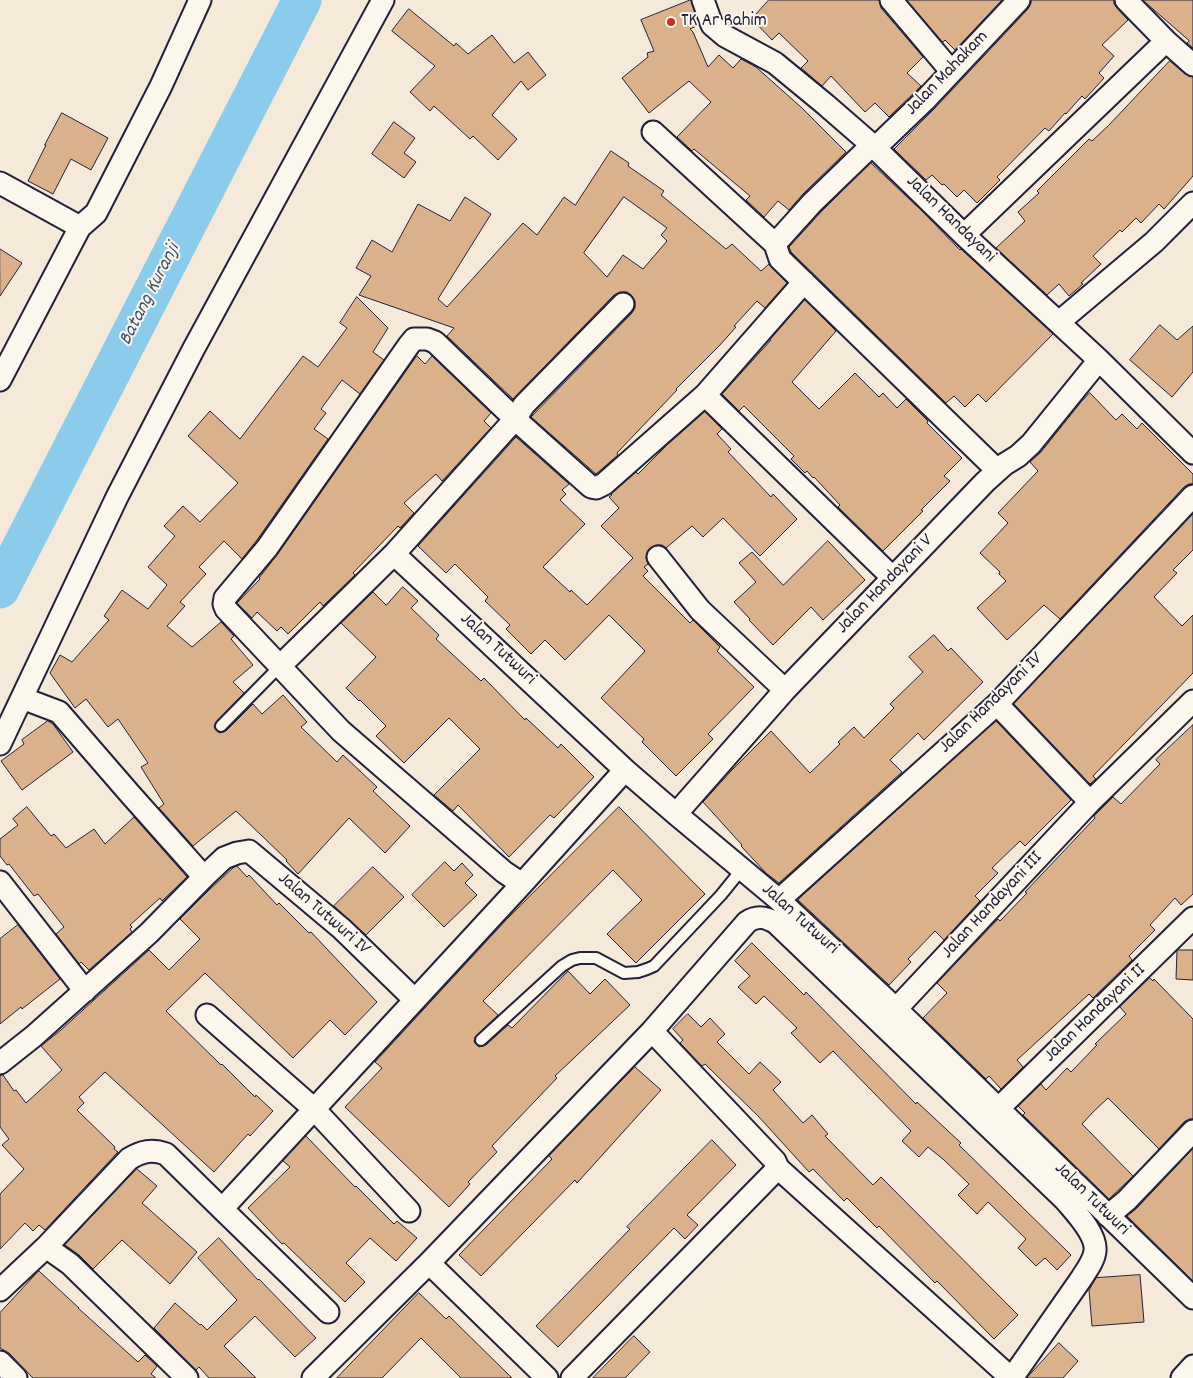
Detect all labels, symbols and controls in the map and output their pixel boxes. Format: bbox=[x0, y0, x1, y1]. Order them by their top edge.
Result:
place label: TK Ar Rahim bbox=[681, 11, 767, 33]
marker: TK Ar Rahim bbox=[665, 16, 677, 28]
street label: Jalan Mahakam bbox=[902, 27, 994, 121]
street label: Jalan Handayani bbox=[900, 171, 1000, 269]
water label: Batang Kuranji bbox=[115, 240, 187, 350]
street label: Jalan Handayani V bbox=[833, 530, 939, 640]
street label: Jalan Tutwuri bbox=[454, 609, 540, 691]
street label: Jalan Handayani IV bbox=[935, 649, 1049, 759]
street label: Jalan Handayani III bbox=[937, 848, 1049, 964]
street label: Jalan Tutwuri IV bbox=[272, 869, 374, 961]
street label: Jalan Tutwuri bbox=[756, 879, 842, 961]
street label: Jalan Handayani II bbox=[1040, 960, 1152, 1068]
street label: Jalan Tutwuri bbox=[1049, 1158, 1133, 1242]

